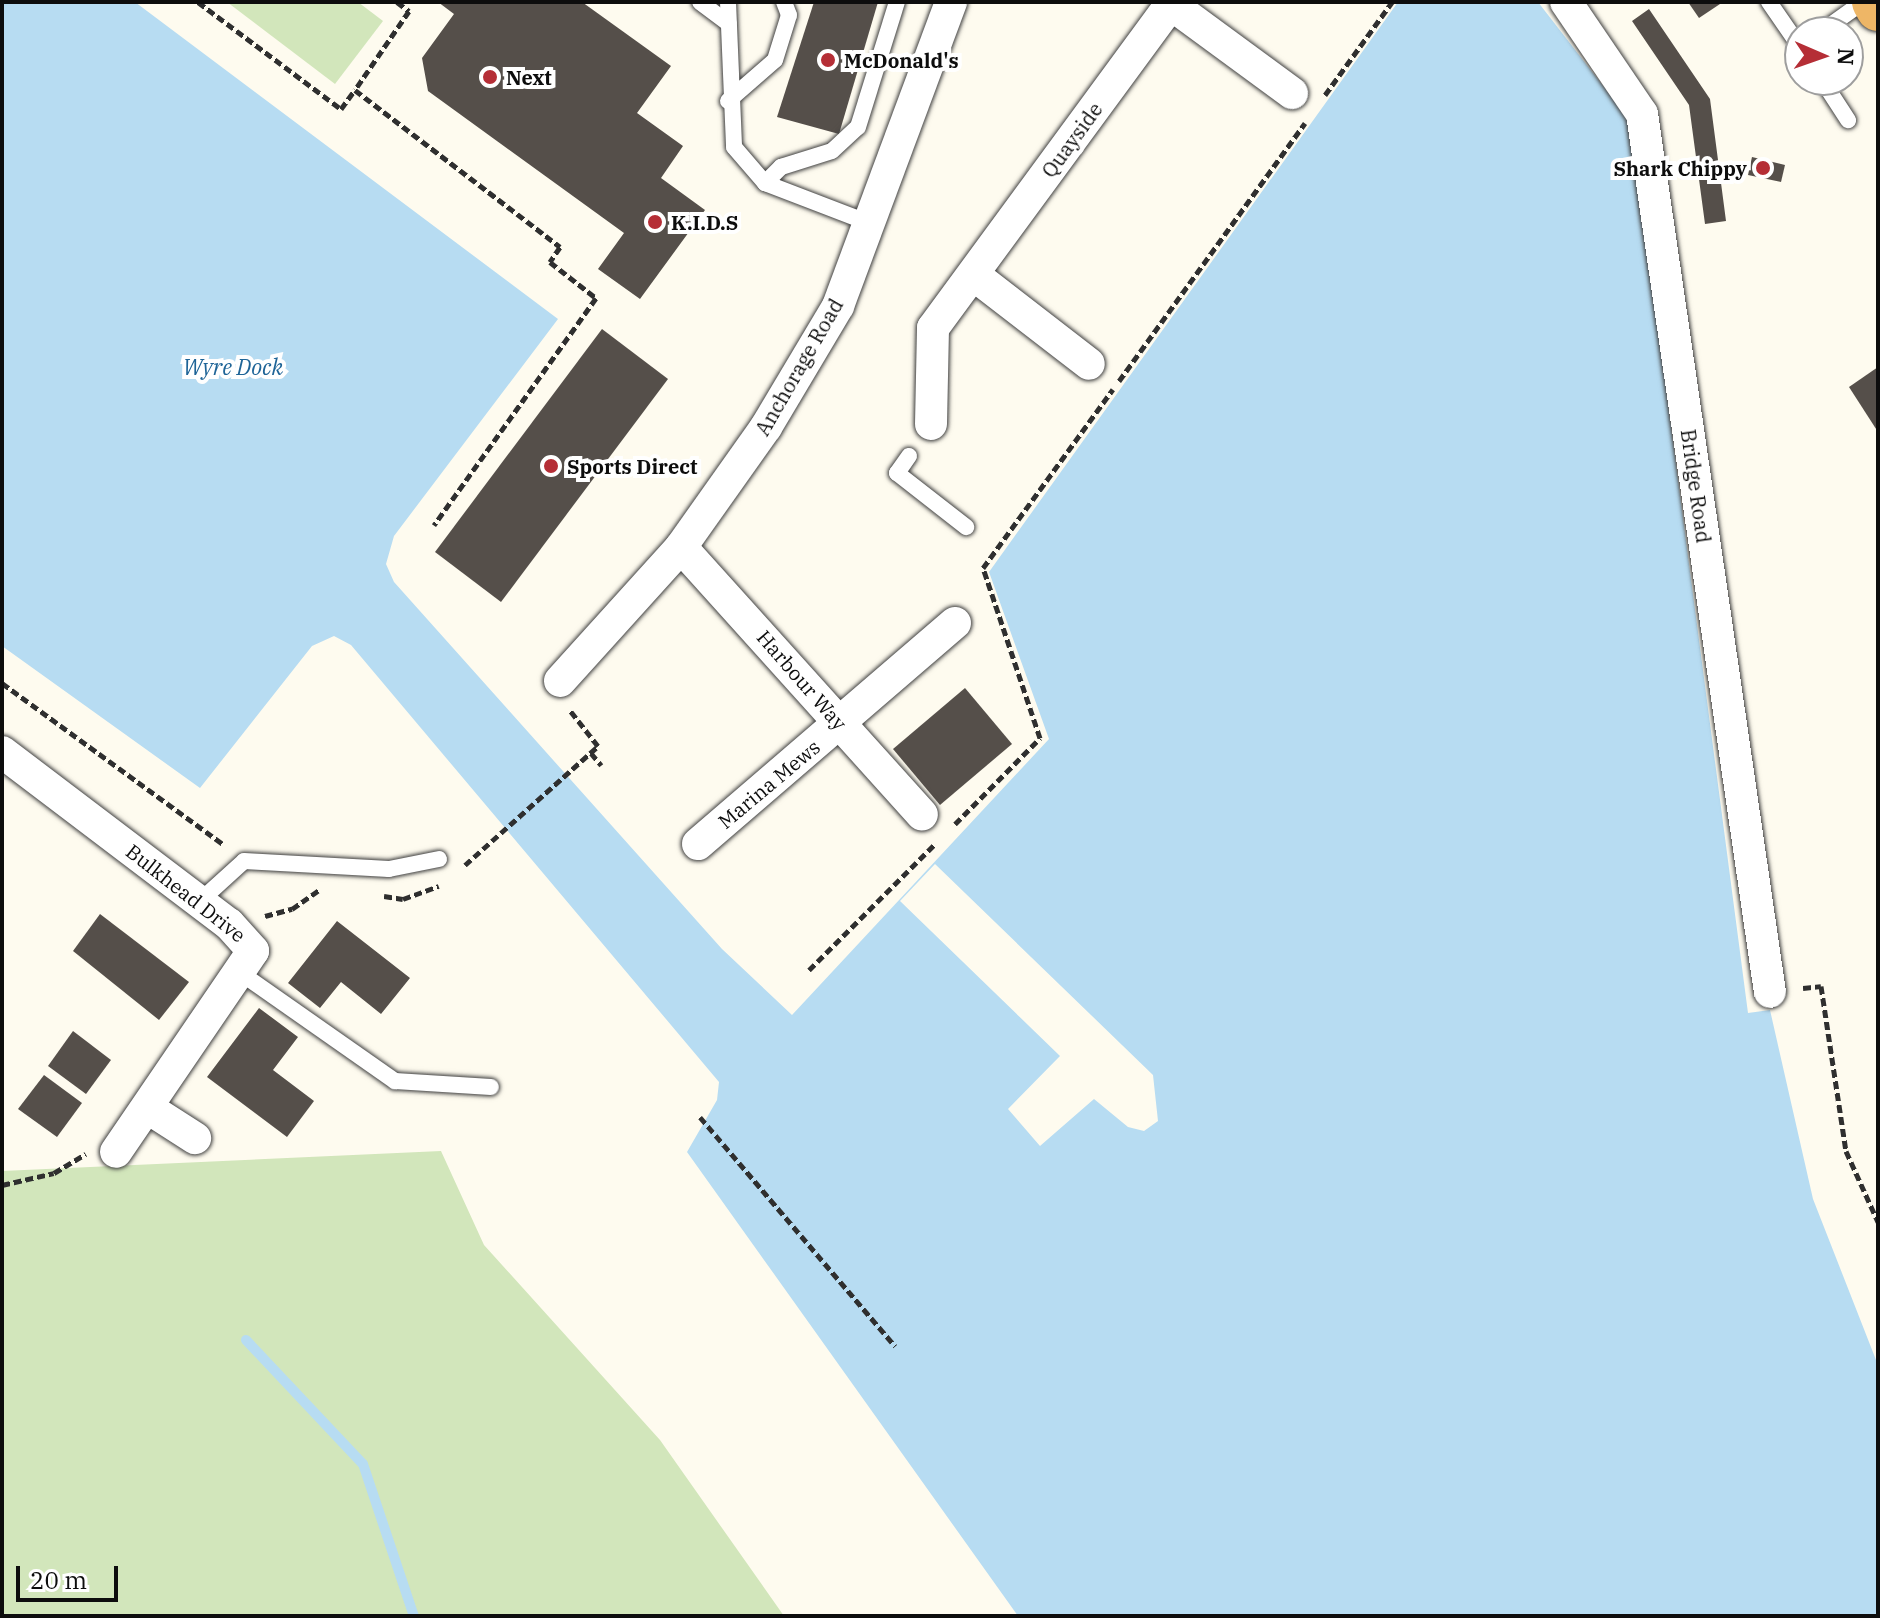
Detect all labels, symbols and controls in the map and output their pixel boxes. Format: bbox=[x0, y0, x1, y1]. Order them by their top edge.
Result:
north arrow bbox=[1784, 16, 1864, 96]
place label: McDonald's bbox=[844, 48, 959, 72]
text: N bbox=[1832, 48, 1861, 66]
marker: McDonald's bbox=[819, 51, 837, 69]
place label: Next bbox=[506, 65, 552, 89]
marker: Next bbox=[481, 68, 499, 86]
street label: Quayside bbox=[1037, 98, 1107, 182]
place label: Shark Chippy bbox=[1614, 156, 1747, 180]
marker: Shark Chippy bbox=[1754, 159, 1772, 177]
place label: K.I.D.S bbox=[671, 210, 738, 234]
marker: K.I.D.S bbox=[646, 213, 664, 231]
street label: Anchorage Road bbox=[750, 294, 848, 440]
water label: Wyre Dock bbox=[183, 354, 283, 380]
street label: Bridge Road bbox=[1676, 428, 1716, 544]
place label: Sports Direct bbox=[567, 454, 697, 478]
marker: Sports Direct bbox=[542, 457, 560, 475]
street label: Harbour Way bbox=[752, 625, 852, 735]
street label: Marina Mews bbox=[713, 735, 825, 833]
street label: Bulkhead Drive bbox=[122, 839, 250, 947]
scale bar bbox=[20, 1550, 122, 1600]
text: 20 m bbox=[30, 1564, 87, 1596]

